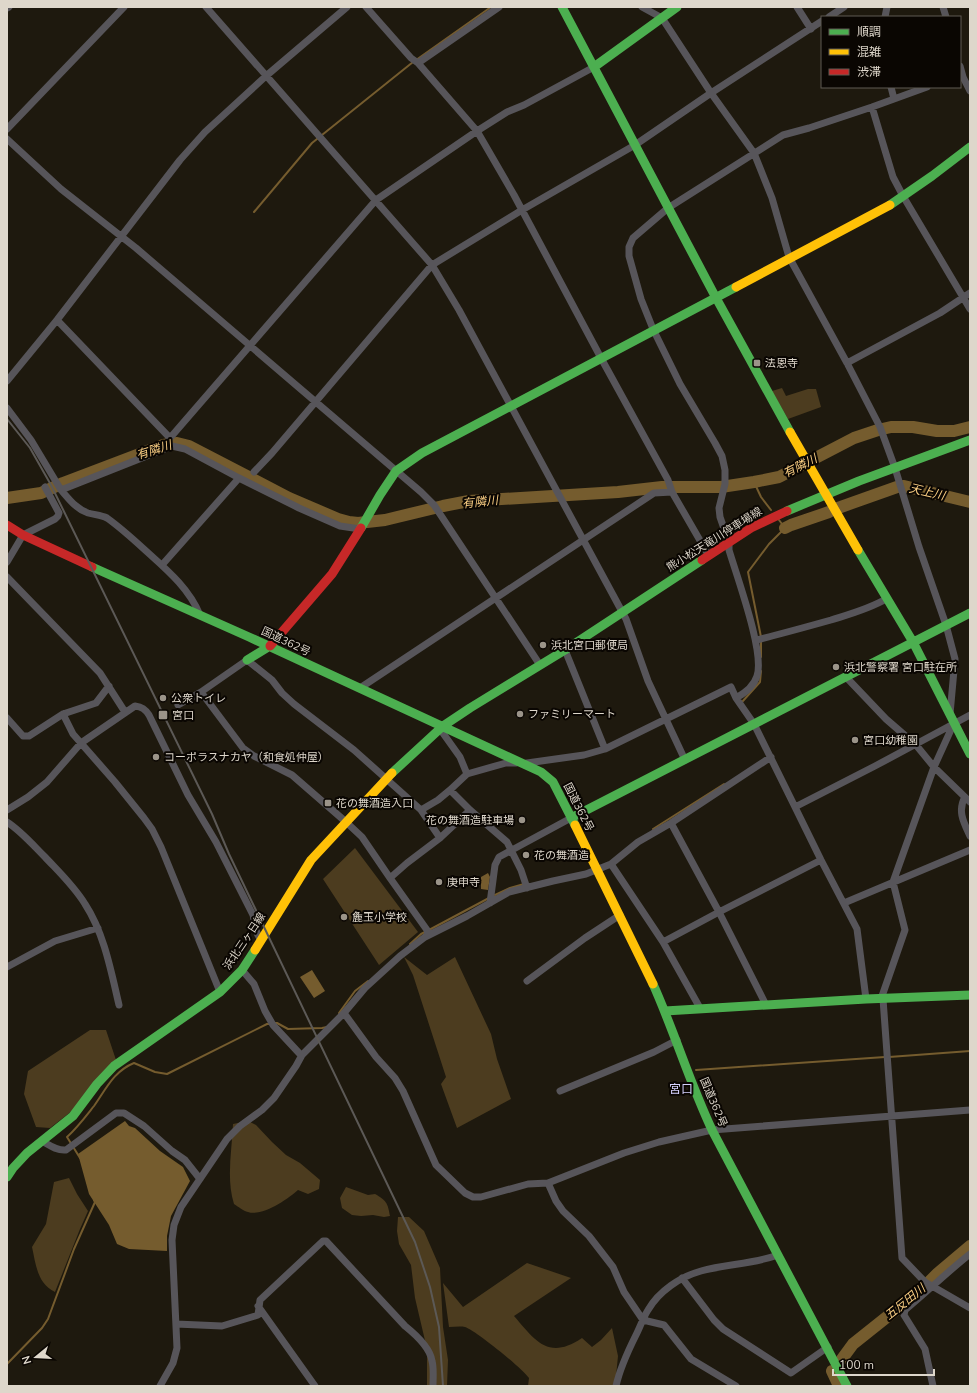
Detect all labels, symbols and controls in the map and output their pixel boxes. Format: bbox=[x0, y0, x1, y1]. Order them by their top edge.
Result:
legend bbox=[821, 16, 961, 88]
text: 順調 bbox=[857, 24, 881, 40]
text: 混雑 bbox=[857, 44, 881, 60]
text: 渋滞 bbox=[857, 64, 881, 80]
place label: 法恩寺 bbox=[765, 356, 798, 371]
marker: 法恩寺 bbox=[752, 358, 762, 368]
water label: 有隣川 bbox=[134, 436, 175, 463]
water label: 有隣川 bbox=[780, 450, 821, 481]
water label: 天上川 bbox=[908, 480, 948, 504]
water label: 有隣川 bbox=[461, 492, 501, 512]
street label: 熊小松天竜川停車場線 bbox=[664, 504, 765, 575]
street label: 国道362号 bbox=[259, 623, 313, 659]
place label: 浜北宮口郵便局 bbox=[551, 638, 628, 653]
marker: 浜北宮口郵便局 bbox=[538, 640, 548, 650]
place label: 浜北警察署 宮口駐在所 bbox=[844, 660, 958, 675]
marker: 浜北警察署 宮口駐在所 bbox=[831, 662, 841, 672]
place label: 公衆トイレ bbox=[171, 691, 226, 706]
marker: 公衆トイレ bbox=[158, 693, 168, 703]
place label: ファミリーマート bbox=[528, 707, 616, 722]
place label: 宮口 bbox=[172, 708, 194, 723]
marker: 宮口 bbox=[157, 709, 169, 721]
marker: ファミリーマート bbox=[515, 709, 525, 719]
place label: 宮口幼稚園 bbox=[863, 733, 918, 748]
marker: 宮口幼稚園 bbox=[850, 735, 860, 745]
place label: コーポラスナカヤ（和食処仲屋） bbox=[164, 750, 329, 765]
marker: コーポラスナカヤ（和食処仲屋） bbox=[151, 752, 161, 762]
street label: 国道362号 bbox=[560, 780, 597, 834]
place label: 花の舞酒造入口 bbox=[336, 796, 413, 811]
marker: 花の舞酒造入口 bbox=[323, 798, 333, 808]
place label: 花の舞酒造駐車場 bbox=[426, 813, 514, 828]
marker: 花の舞酒造駐車場 bbox=[517, 815, 527, 825]
place label: 花の舞酒造 bbox=[534, 848, 589, 863]
marker: 花の舞酒造 bbox=[521, 850, 531, 860]
place label: 庚申寺 bbox=[447, 875, 480, 890]
marker: 庚申寺 bbox=[434, 877, 444, 887]
street label: 浜北三ヶ日線 bbox=[220, 910, 269, 973]
place label: 麁玉小学校 bbox=[352, 910, 407, 925]
marker: 麁玉小学校 bbox=[339, 912, 349, 922]
street label: 国道362号 bbox=[696, 1075, 731, 1129]
district label: 宮口 bbox=[669, 1081, 693, 1097]
water label: 五反田川 bbox=[881, 1279, 930, 1323]
north arrow bbox=[16, 1337, 56, 1377]
scale bar bbox=[833, 1351, 934, 1377]
text: N bbox=[19, 1354, 35, 1366]
text: 100 m bbox=[839, 1357, 874, 1373]

